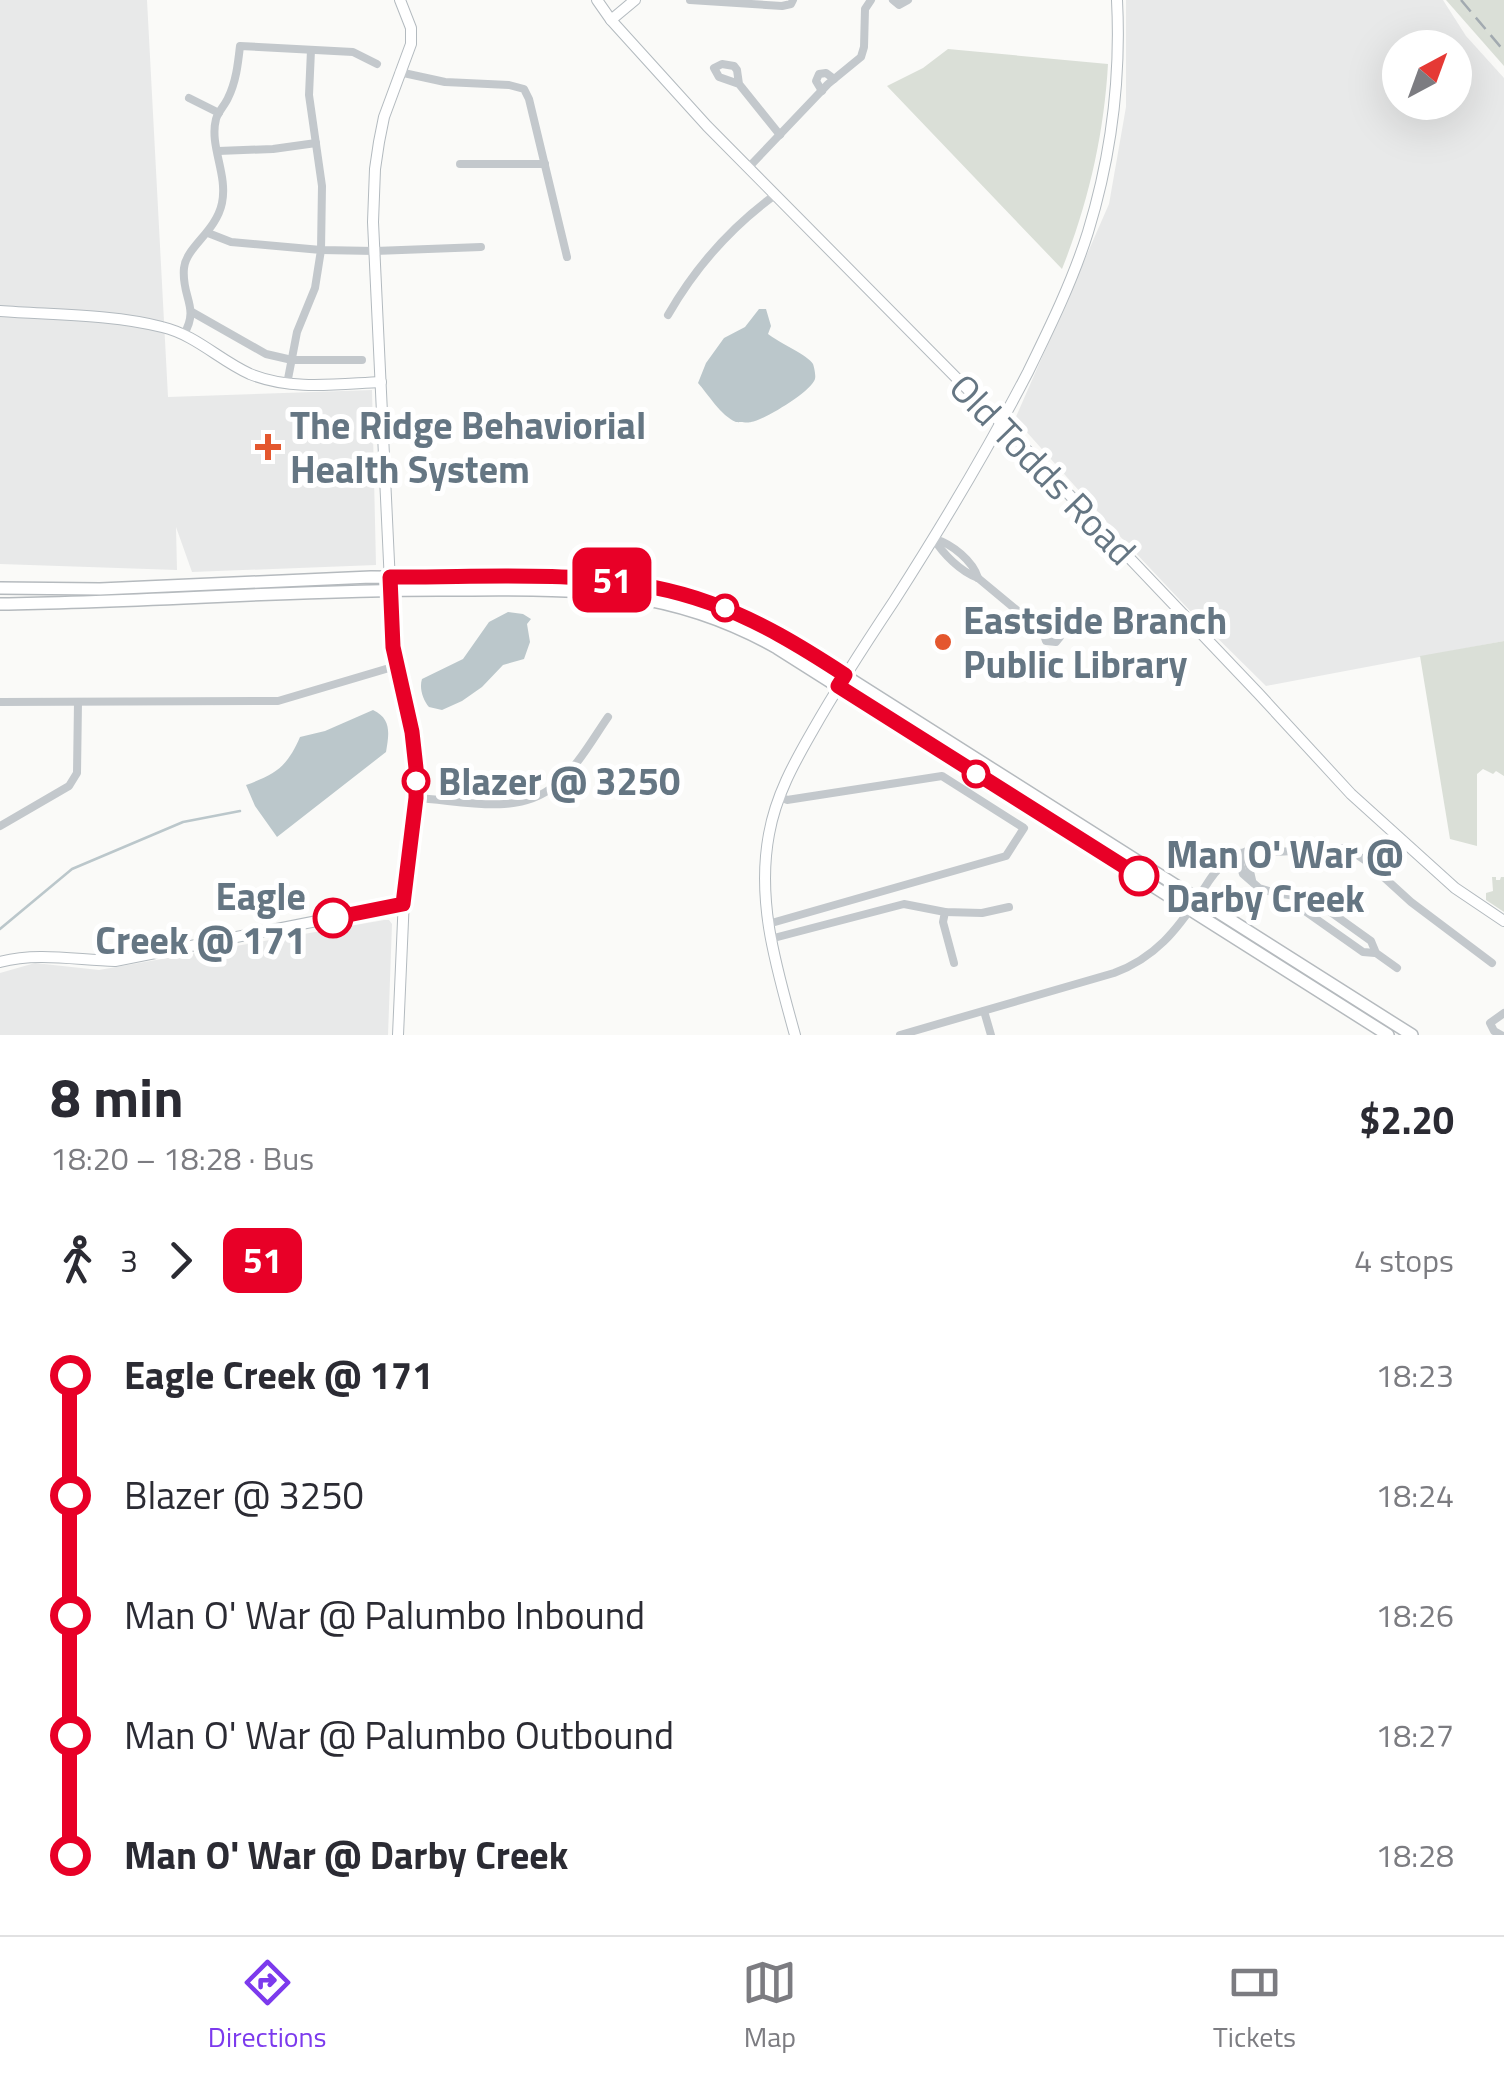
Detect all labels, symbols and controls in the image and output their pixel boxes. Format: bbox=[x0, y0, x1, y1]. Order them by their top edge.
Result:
north arrow bbox=[1382, 30, 1472, 120]
map controls bbox=[1382, 30, 1472, 120]
street label: Old Todds Road bbox=[936, 360, 1150, 578]
place label: The Ridge Behaviorial Health System bbox=[290, 396, 646, 498]
marker: The Ridge Behaviorial Health System bbox=[255, 434, 281, 460]
line badge: 51 bbox=[567, 548, 657, 612]
text: 51 bbox=[592, 553, 632, 607]
place label: Eastside Branch Public Library bbox=[963, 591, 1227, 693]
unlabelled marker bbox=[712, 595, 738, 621]
marker: Eastside Branch Public Library bbox=[932, 631, 954, 653]
place label: Blazer @ 3250 bbox=[438, 752, 680, 810]
unlabelled marker bbox=[963, 761, 989, 787]
marker: Blazer @ 3250 bbox=[403, 768, 429, 794]
place label: Man O' War @ Darby Creek bbox=[1166, 825, 1403, 927]
marker: Man O' War @ Darby Creek bbox=[1120, 857, 1158, 895]
place label: Eagle Creek @ 171 bbox=[95, 867, 306, 969]
marker: Eagle Creek @ 171 bbox=[314, 899, 352, 937]
text: 8 min bbox=[50, 1055, 184, 1138]
text: $2.20 bbox=[1359, 1091, 1454, 1149]
text: 18:20 – 18:28 · Bus bbox=[50, 1134, 314, 1182]
icon: walk bbox=[50, 1233, 105, 1288]
icon: forward bbox=[153, 1233, 208, 1288]
text: 51 bbox=[243, 1233, 282, 1287]
text: 3 bbox=[120, 1236, 138, 1284]
text: 4 stops bbox=[1354, 1236, 1454, 1284]
text: Eagle Creek @ 171 bbox=[124, 1346, 433, 1404]
text: 18:23 bbox=[1375, 1351, 1454, 1399]
text: Blazer @ 3250 bbox=[124, 1466, 364, 1524]
text: 18:24 bbox=[1375, 1471, 1454, 1519]
text: Man O' War @ Palumbo Inbound bbox=[124, 1586, 645, 1644]
text: 18:26 bbox=[1375, 1591, 1454, 1639]
text: Man O' War @ Palumbo Outbound bbox=[124, 1706, 674, 1764]
text: 18:27 bbox=[1375, 1711, 1454, 1759]
text: Man O' War @ Darby Creek bbox=[124, 1826, 568, 1884]
text: 18:28 bbox=[1375, 1831, 1454, 1879]
tab: Directions bbox=[208, 1955, 327, 2058]
tab: Map bbox=[742, 1955, 797, 2058]
tab: Tickets bbox=[1213, 1955, 1296, 2058]

